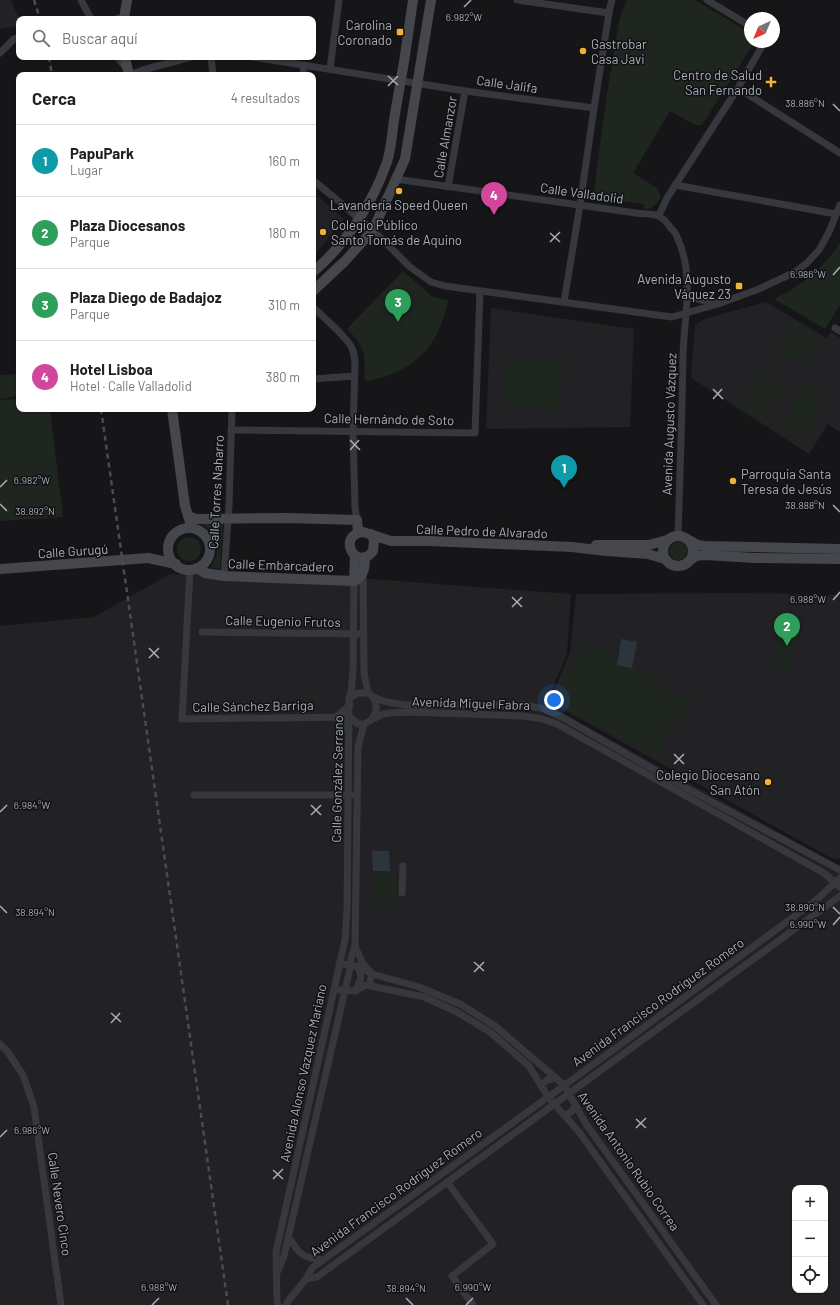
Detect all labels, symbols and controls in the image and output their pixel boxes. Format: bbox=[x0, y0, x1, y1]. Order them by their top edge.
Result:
text: 6.982°W bbox=[446, 11, 482, 23]
north arrow bbox=[744, 12, 780, 48]
search box bbox=[16, 16, 316, 60]
place label: Carolina Coronado bbox=[337, 17, 392, 48]
icon: search bbox=[30, 27, 52, 49]
marker: Carolina Coronado bbox=[395, 27, 405, 37]
text: Buscar aquí bbox=[62, 29, 138, 47]
place label: Gastrobar Casa Javi bbox=[591, 36, 647, 67]
marker: Gastrobar Casa Javi bbox=[578, 46, 588, 56]
place label: Centro de Salud San Fernando bbox=[673, 67, 762, 98]
street label: Calle Jalifa bbox=[475, 72, 539, 96]
marker: Centro de Salud San Fernando bbox=[765, 76, 777, 88]
text: Cerca bbox=[32, 88, 76, 108]
text: 4 resultados bbox=[231, 90, 300, 106]
street label: Calle Almanzor bbox=[430, 95, 460, 179]
text: 38.886°N bbox=[785, 97, 825, 109]
text: PapuPark bbox=[70, 144, 134, 162]
text: 1 bbox=[43, 153, 47, 169]
text: 160 m bbox=[268, 153, 300, 169]
text: Lugar bbox=[70, 162, 103, 178]
street label: Calle Valladolid bbox=[539, 179, 625, 207]
pin: 4 bbox=[481, 182, 507, 215]
marker: Lavandería Speed Queen bbox=[394, 186, 404, 196]
place label: Lavandería Speed Queen bbox=[330, 197, 468, 213]
text: Plaza Diocesanos bbox=[70, 216, 185, 234]
place label: Colegio Público Santo Tomás de Aquino bbox=[331, 217, 462, 248]
text: 2 bbox=[41, 225, 49, 241]
text: 180 m bbox=[268, 225, 300, 241]
marker: Colegio Público Santo Tomás de Aquino bbox=[318, 227, 328, 237]
text: Parque bbox=[70, 234, 110, 250]
text: 6.986°W bbox=[790, 268, 826, 280]
place label: Avenida Augusto Váquez 23 bbox=[637, 271, 731, 302]
marker: Avenida Augusto Váquez 23 bbox=[734, 281, 744, 291]
text: Plaza Diego de Badajoz bbox=[70, 288, 222, 306]
pin: 3 bbox=[385, 289, 411, 322]
text: 3 bbox=[41, 297, 49, 313]
text: 310 m bbox=[268, 297, 300, 313]
text: Parque bbox=[70, 306, 110, 322]
street label: Avenida Augusto Vázquez bbox=[659, 352, 679, 496]
text: Hotel Lisboa bbox=[70, 360, 153, 378]
text: 4 bbox=[41, 369, 49, 385]
text: 380 m bbox=[266, 369, 300, 385]
text: Hotel · Calle Valladolid bbox=[70, 378, 192, 394]
street label: Calle Hernándo de Soto bbox=[324, 410, 454, 428]
street label: Calle Torres Naharro bbox=[205, 435, 227, 549]
pin: 1 bbox=[551, 455, 577, 488]
place label: Parroquia Santa Teresa de Jesús bbox=[741, 466, 832, 497]
text: 6.982°W bbox=[14, 474, 50, 486]
marker: Parroquia Santa Teresa de Jesús bbox=[728, 476, 738, 486]
text: 38.888°N bbox=[785, 499, 825, 511]
text: 38.892°N bbox=[15, 505, 55, 517]
street label: Calle Pedro de Alvarado bbox=[416, 521, 548, 541]
street label: Calle Gurugú bbox=[37, 541, 109, 561]
street label: Calle Embarcadero bbox=[228, 555, 334, 575]
text: 6.988°W bbox=[790, 593, 826, 605]
street label: Calle Eugenio Frutos bbox=[225, 612, 341, 630]
pin: 2 bbox=[774, 613, 800, 646]
your location bbox=[544, 690, 564, 710]
street label: Avenida Miguel Fabra bbox=[412, 693, 530, 713]
street label: Calle Sánchez Barriga bbox=[192, 697, 314, 715]
street label: Calle González Serrano bbox=[328, 715, 346, 843]
place label: Colegio Diocesano San Atón bbox=[656, 767, 760, 798]
marker: Colegio Diocesano San Atón bbox=[763, 777, 773, 787]
text: 6.984°W bbox=[14, 799, 50, 811]
text: 38.890°N bbox=[785, 901, 825, 913]
text: 38.894°N bbox=[15, 906, 55, 918]
text: 6.990°W bbox=[790, 918, 827, 930]
street label: Avenida Francisco Rodríguez Romero bbox=[569, 934, 747, 1070]
street label: Avenida Alonso Vazquez Mariano bbox=[276, 983, 330, 1163]
street label: Avenida Antonio Rubio Correa bbox=[575, 1088, 683, 1234]
text: 6.986°W bbox=[14, 1124, 50, 1136]
street label: Avenida Francisco Rodríguez Romero bbox=[307, 1124, 485, 1260]
street label: Calle Nevero Cinco bbox=[45, 1151, 75, 1257]
map controls bbox=[792, 1185, 828, 1293]
button: + bbox=[792, 1185, 828, 1221]
button: − bbox=[792, 1221, 828, 1257]
button: locate bbox=[792, 1257, 828, 1293]
text: 6.988°W bbox=[141, 1281, 177, 1293]
text: 6.990°W bbox=[455, 1281, 492, 1293]
text: 38.894°N bbox=[386, 1282, 426, 1294]

